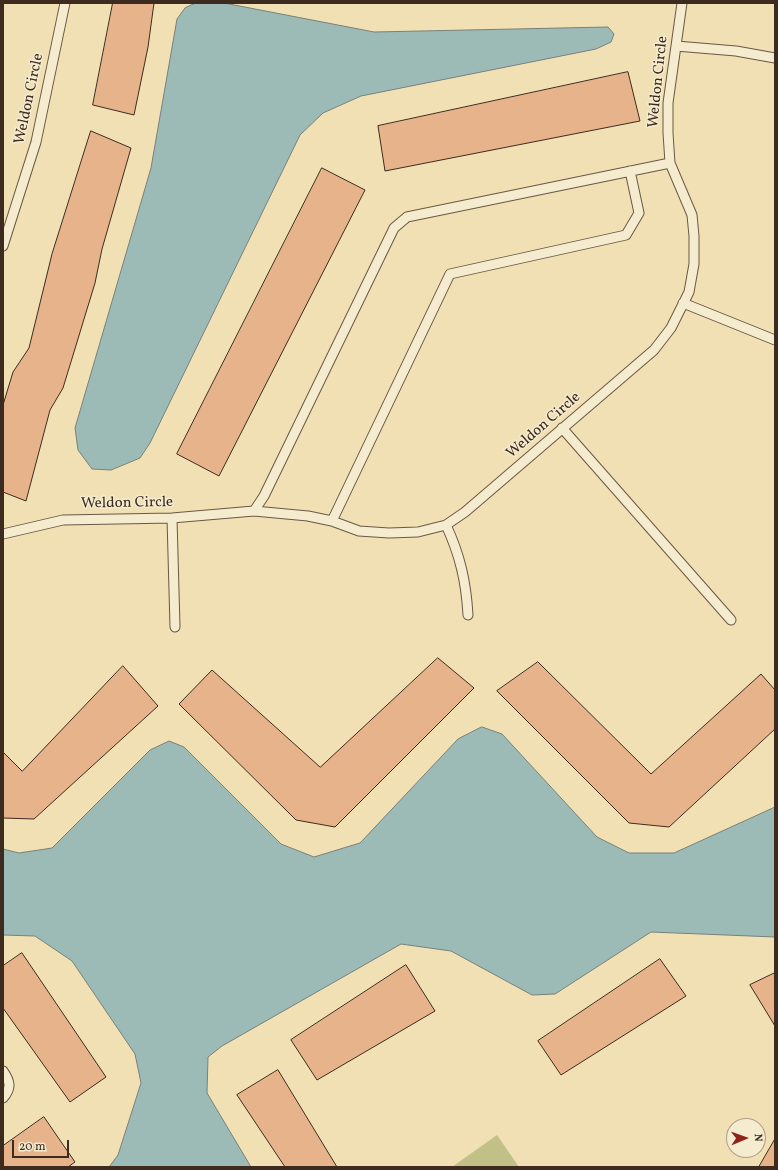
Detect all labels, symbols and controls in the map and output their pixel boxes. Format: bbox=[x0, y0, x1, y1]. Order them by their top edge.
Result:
street label: Weldon Circle bbox=[645, 35, 673, 129]
street label: Weldon Circle bbox=[12, 52, 48, 146]
street label: Weldon Circle bbox=[503, 389, 585, 463]
street label: Weldon Circle bbox=[81, 494, 173, 514]
north arrow bbox=[726, 1118, 766, 1158]
scale bar bbox=[14, 1132, 71, 1158]
text: N bbox=[750, 1133, 765, 1142]
text: 20 m bbox=[19, 1139, 46, 1155]

